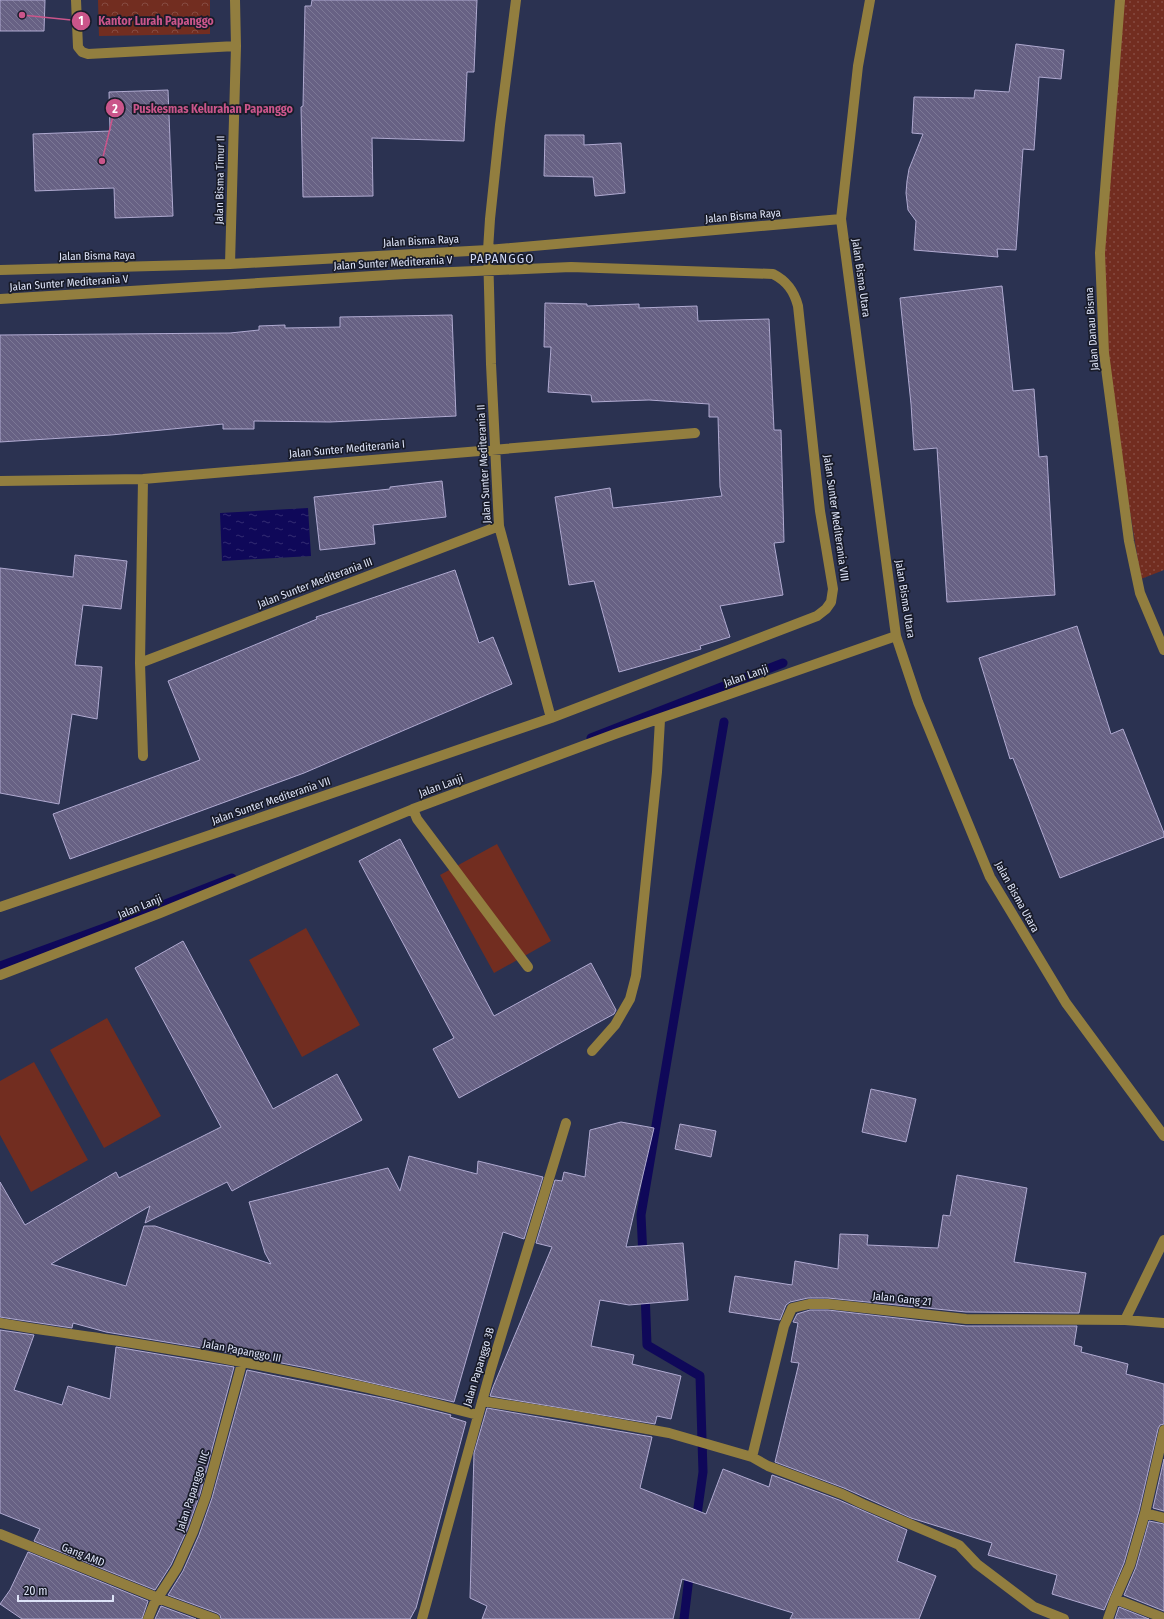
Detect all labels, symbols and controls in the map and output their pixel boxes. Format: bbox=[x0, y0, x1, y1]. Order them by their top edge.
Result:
callout: Kantor Lurah Papanggo bbox=[71, 9, 222, 33]
text: 1 bbox=[78, 14, 84, 28]
text: Kantor Lurah Papanggo bbox=[98, 14, 214, 28]
callout: Puskesmas Kelurahan Papanggo bbox=[105, 96, 301, 120]
text: 2 bbox=[111, 102, 118, 116]
text: Puskesmas Kelurahan Papanggo bbox=[133, 102, 294, 116]
street label: Jalan Bisma Timur II bbox=[213, 135, 227, 225]
street label: Jalan Bisma Raya bbox=[705, 206, 781, 226]
street label: Jalan Bisma Raya bbox=[383, 233, 459, 249]
street label: Jalan Bisma Utara bbox=[849, 238, 873, 318]
street label: Jalan Bisma Raya bbox=[59, 249, 135, 263]
district label: PAPANGGO bbox=[470, 251, 534, 266]
street label: Jalan Sunter Mediterania V bbox=[333, 253, 453, 273]
street label: Jalan Sunter Mediterania V bbox=[9, 272, 129, 294]
street label: Jalan Danau Bisma bbox=[1083, 287, 1101, 371]
street label: Jalan Sunter Mediterania II bbox=[474, 404, 494, 524]
street label: Jalan Sunter Mediterania I bbox=[288, 437, 406, 461]
street label: Jalan Sunter Mediterania VIII bbox=[821, 454, 851, 582]
street label: Jalan Sunter Mediterania III bbox=[256, 555, 374, 611]
street label: Jalan Bisma Utara bbox=[892, 559, 918, 639]
street label: Jalan Lanji bbox=[722, 662, 770, 690]
street label: Jalan Lanji bbox=[417, 772, 465, 800]
street label: Jalan Sunter Mediterania VII bbox=[210, 775, 332, 827]
street label: Jalan Bisma Utara bbox=[992, 859, 1042, 935]
street label: Jalan Lanji bbox=[116, 892, 164, 922]
street label: Jalan Gang 21 bbox=[872, 1289, 932, 1309]
street label: Jalan Papanggo 3B bbox=[461, 1326, 497, 1408]
street label: Jalan Papanggo III bbox=[202, 1337, 282, 1365]
street label: Jalan Papanggo IIIC bbox=[174, 1448, 212, 1534]
street label: Gang AMD bbox=[60, 1540, 106, 1570]
scale bar bbox=[18, 1577, 113, 1603]
text: 20 m bbox=[24, 1584, 48, 1598]

